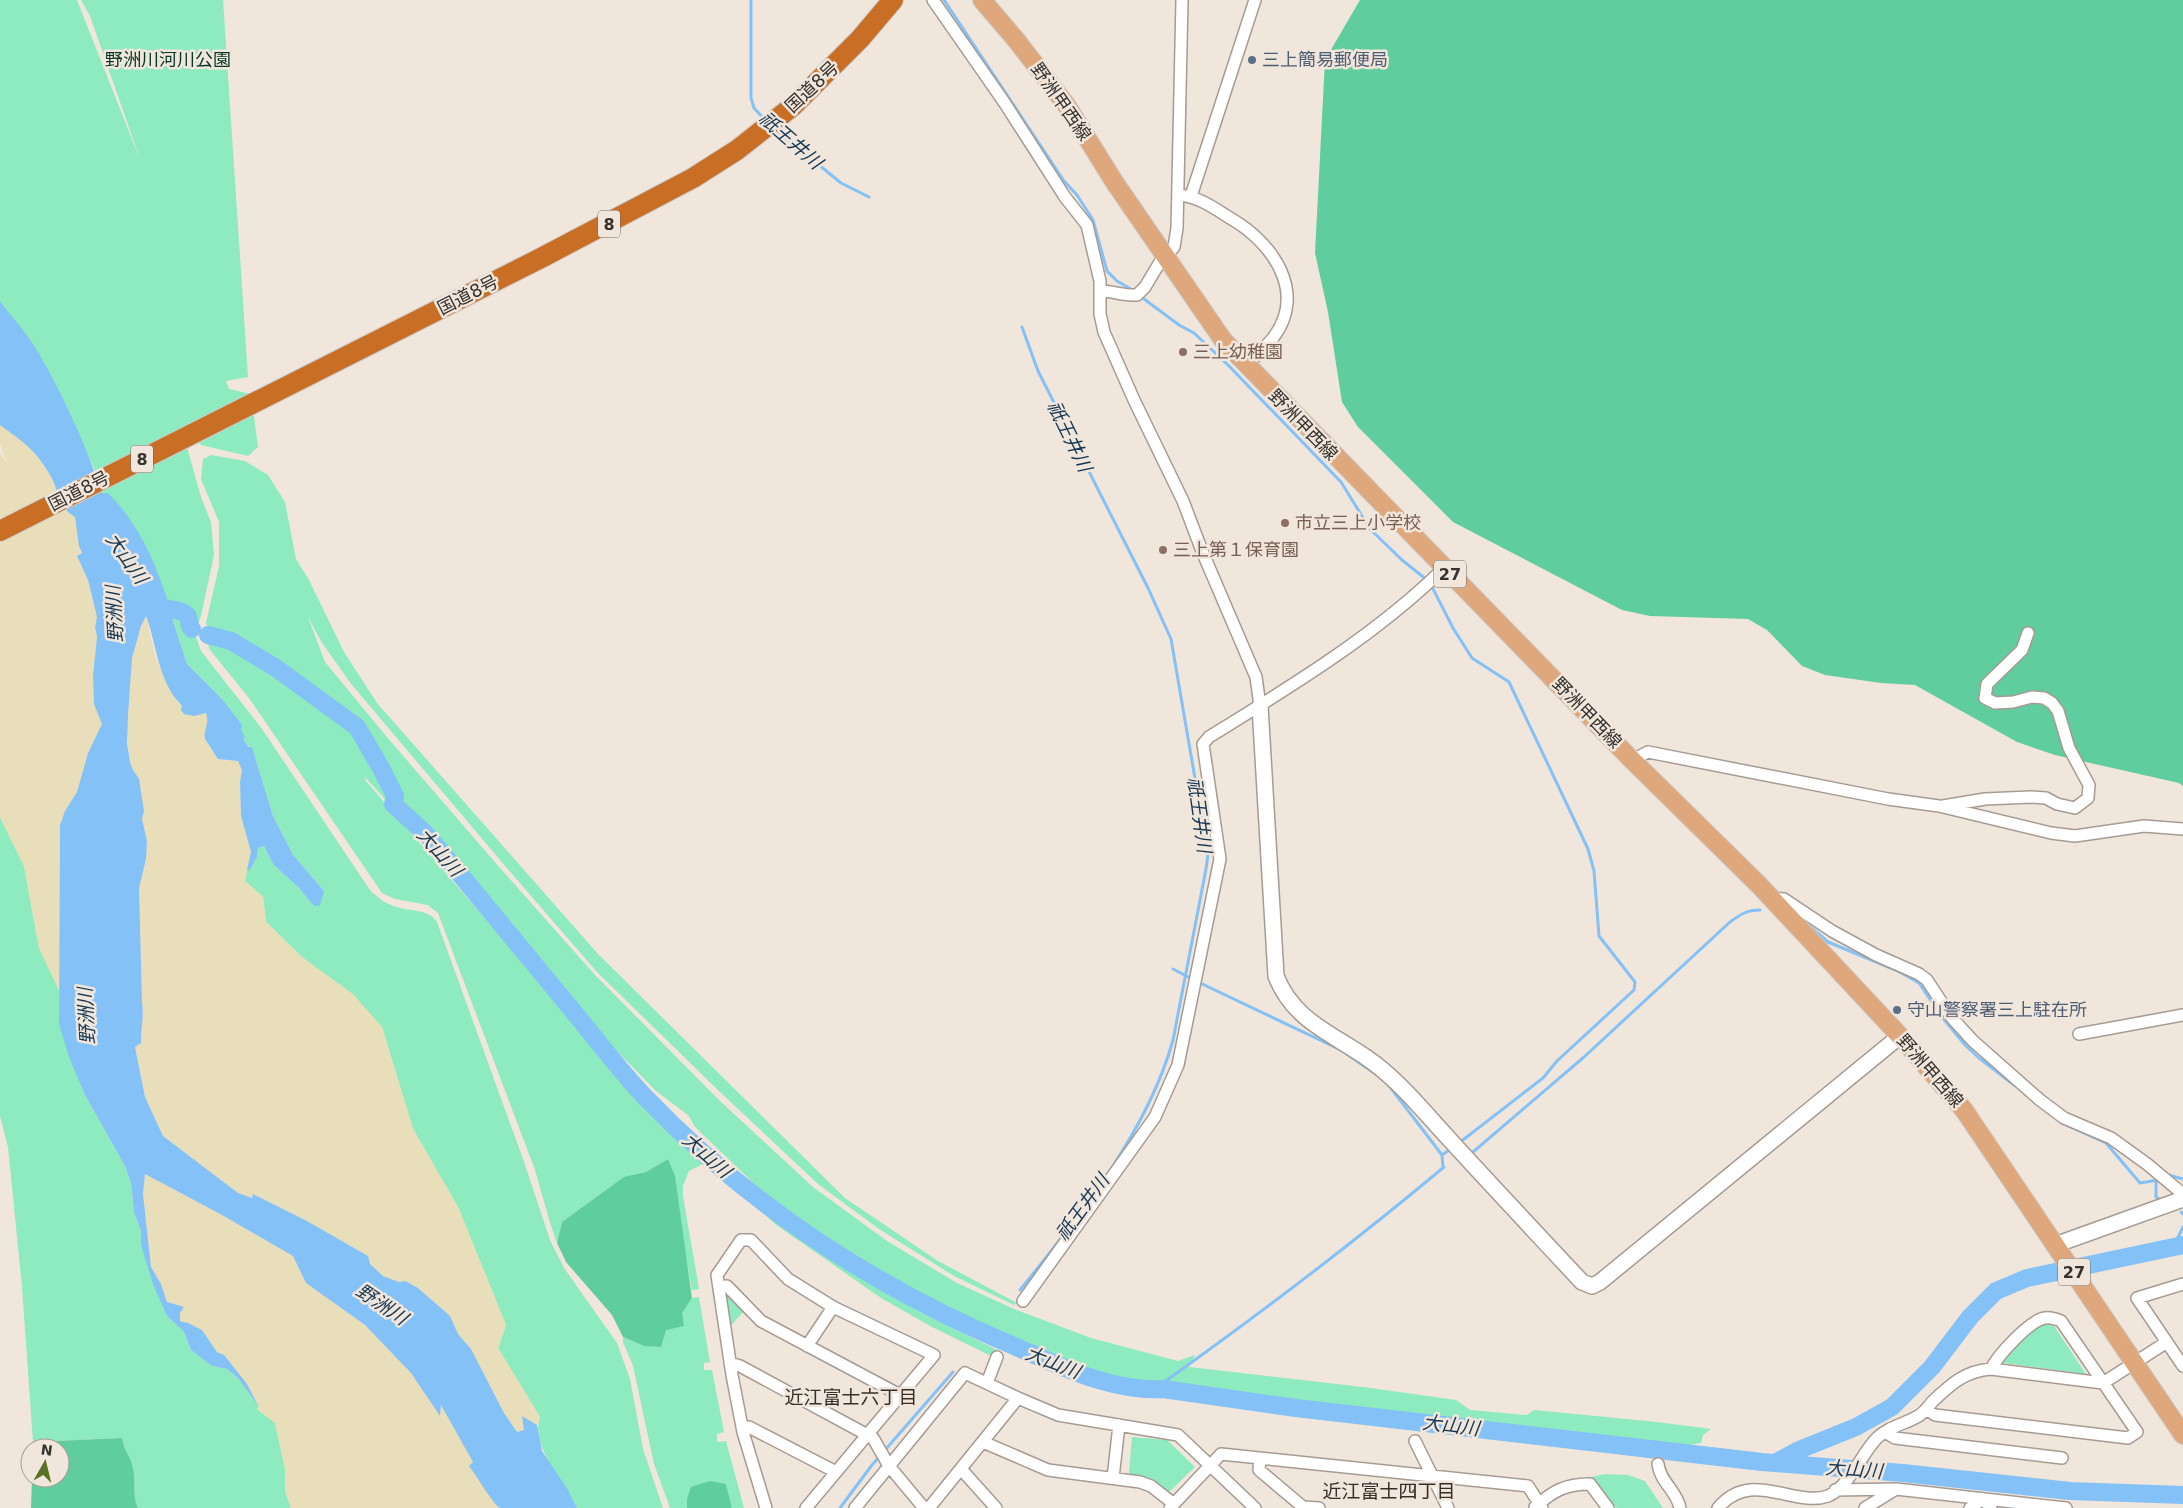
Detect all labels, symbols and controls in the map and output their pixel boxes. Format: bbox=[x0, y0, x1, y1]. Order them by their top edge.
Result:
park label: 野洲川河川公園 bbox=[105, 49, 231, 70]
place label: 三上簡易郵便局 bbox=[1262, 49, 1388, 70]
marker: 三上簡易郵便局 bbox=[1246, 54, 1258, 66]
street label: 国道8号 bbox=[781, 57, 843, 117]
street label: 野洲甲西線 bbox=[1027, 59, 1096, 145]
water label: 祇王井川 bbox=[755, 107, 828, 175]
road number: 8 bbox=[598, 210, 620, 238]
street label: 国道8号 bbox=[434, 270, 502, 319]
place label: 三上幼稚園 bbox=[1193, 341, 1283, 362]
marker: 三上幼稚園 bbox=[1177, 346, 1189, 358]
street label: 野洲甲西線 bbox=[1265, 385, 1342, 464]
water label: 祇王井川 bbox=[1043, 397, 1097, 477]
road number: 8 bbox=[131, 446, 153, 472]
street label: 国道8号 bbox=[45, 466, 113, 515]
place label: 市立三上小学校 bbox=[1295, 512, 1421, 533]
marker: 市立三上小学校 bbox=[1279, 517, 1291, 529]
water label: 大山川 bbox=[102, 528, 154, 589]
place label: 三上第１保育園 bbox=[1173, 539, 1299, 560]
marker: 三上第１保育園 bbox=[1157, 544, 1169, 556]
road number: 27 bbox=[1434, 560, 1466, 588]
water label: 野洲川 bbox=[101, 583, 126, 643]
street label: 野洲甲西線 bbox=[1549, 673, 1626, 752]
water label: 祇王井川 bbox=[1184, 776, 1216, 856]
water label: 大山川 bbox=[413, 823, 469, 882]
water label: 野洲川 bbox=[73, 985, 98, 1045]
place label: 守山警察署三上駐在所 bbox=[1907, 999, 2087, 1020]
marker: 守山警察署三上駐在所 bbox=[1891, 1004, 1903, 1016]
street label: 野洲甲西線 bbox=[1893, 1030, 1968, 1112]
water label: 大山川 bbox=[678, 1128, 737, 1183]
water label: 祇王井川 bbox=[1051, 1168, 1114, 1244]
road number: 27 bbox=[2058, 1258, 2090, 1286]
water label: 野洲川 bbox=[352, 1279, 413, 1330]
water label: 大山川 bbox=[1022, 1342, 1085, 1383]
district label: 近江富士六丁目 bbox=[784, 1386, 918, 1408]
water label: 大山川 bbox=[1421, 1411, 1483, 1440]
north arrow bbox=[20, 1438, 70, 1488]
text: N bbox=[40, 1441, 54, 1459]
water label: 大山川 bbox=[1825, 1456, 1885, 1482]
district label: 近江富士四丁目 bbox=[1322, 1480, 1456, 1502]

